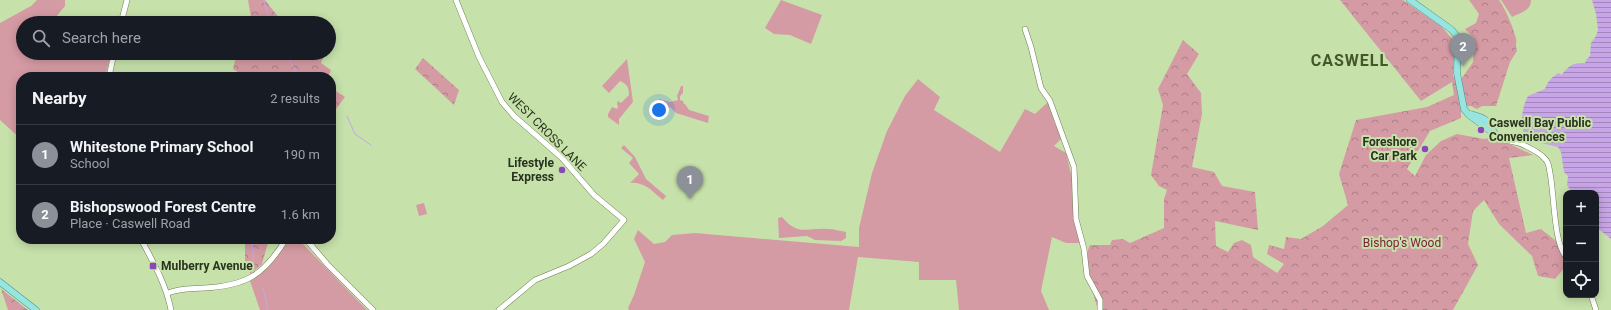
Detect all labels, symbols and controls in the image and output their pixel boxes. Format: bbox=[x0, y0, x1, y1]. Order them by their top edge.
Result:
search box bbox=[16, 16, 336, 60]
icon: search bbox=[30, 27, 52, 49]
text: Search here bbox=[62, 29, 141, 47]
pin: 2 bbox=[1450, 33, 1476, 66]
district label: CASWELL bbox=[1311, 51, 1389, 70]
text: Nearby bbox=[32, 88, 87, 108]
street label: WEST CROSS LANE bbox=[505, 90, 589, 174]
text: 2 results bbox=[270, 91, 320, 106]
your location bbox=[649, 100, 669, 120]
place label: Caswell Bay Public Conveniences bbox=[1489, 116, 1591, 144]
marker: Caswell Bay Public Conveniences bbox=[1476, 125, 1486, 135]
place label: Foreshore Car Park bbox=[1363, 135, 1418, 163]
text: Whitestone Primary School bbox=[70, 138, 253, 156]
marker: Foreshore Car Park bbox=[1420, 144, 1430, 154]
text: 1 bbox=[41, 147, 49, 162]
text: 190 m bbox=[283, 147, 320, 162]
text: School bbox=[70, 156, 110, 171]
place label: Lifestyle Express bbox=[508, 156, 555, 184]
marker: Lifestyle Express bbox=[557, 165, 567, 175]
pin: 1 bbox=[677, 166, 703, 199]
map controls bbox=[1563, 190, 1599, 298]
button: + bbox=[1563, 190, 1599, 226]
text: Bishopswood Forest Centre bbox=[70, 198, 256, 216]
text: 2 bbox=[41, 207, 49, 222]
text: 1.6 km bbox=[281, 207, 320, 222]
text: Place · Caswell Road bbox=[70, 216, 190, 231]
button: − bbox=[1563, 226, 1599, 262]
park label: Bishop's Wood bbox=[1363, 236, 1441, 250]
place label: Mulberry Avenue bbox=[161, 259, 253, 273]
marker: Mulberry Avenue bbox=[148, 261, 158, 271]
button: locate bbox=[1563, 262, 1599, 298]

